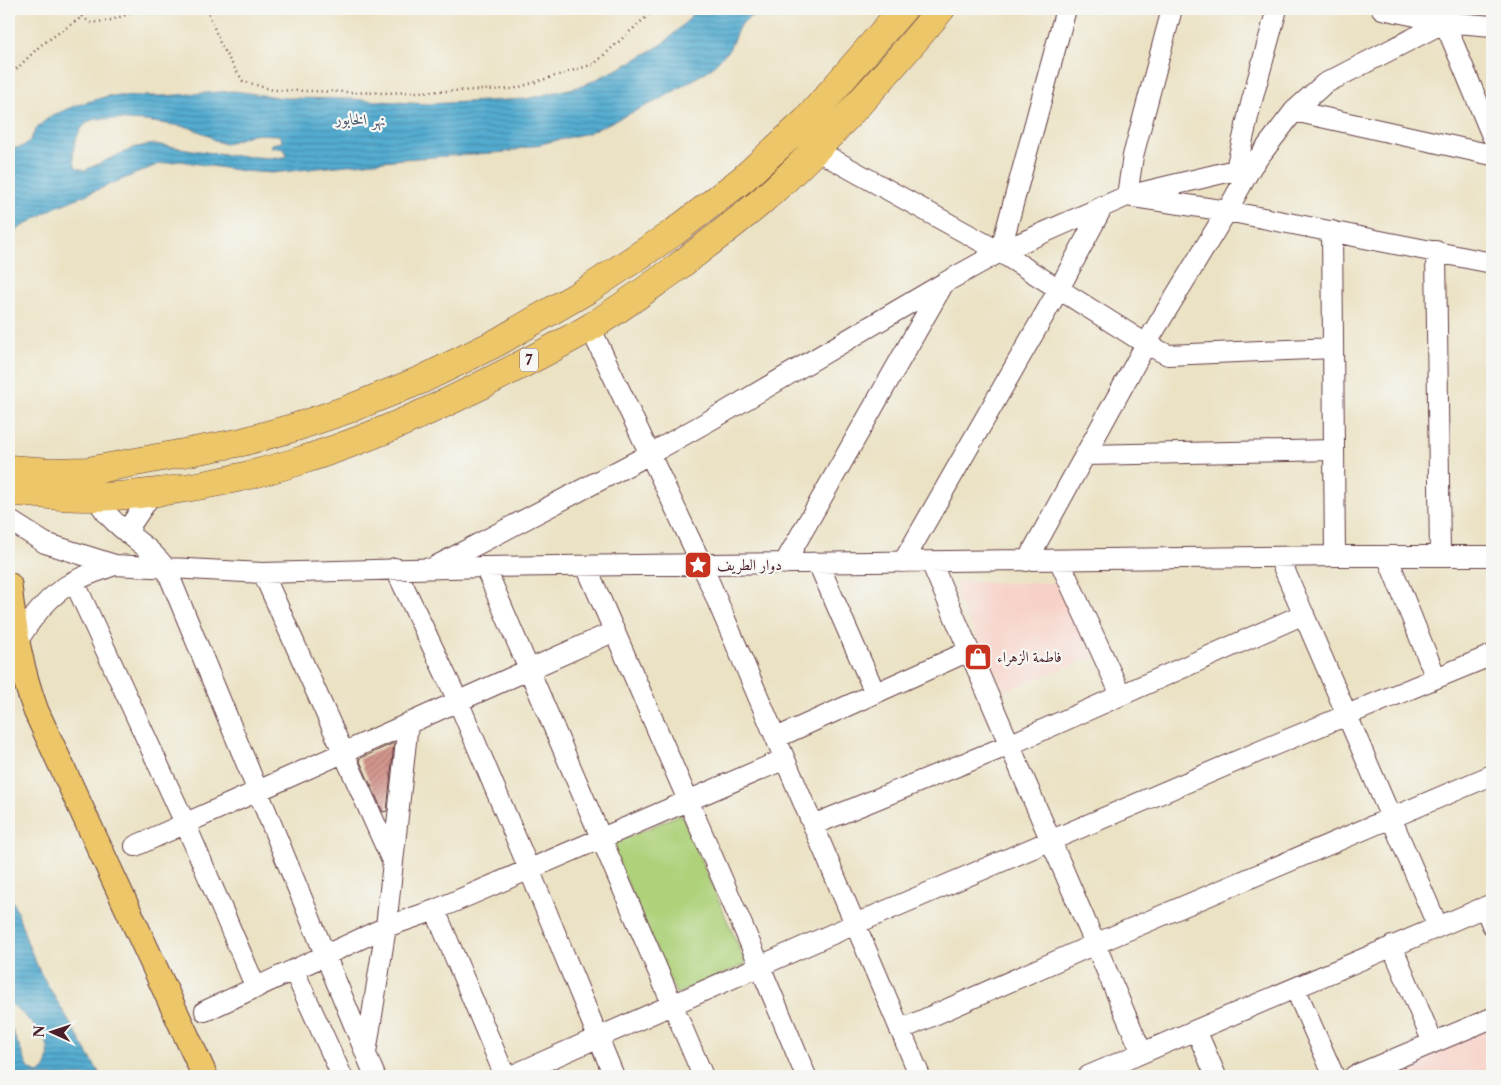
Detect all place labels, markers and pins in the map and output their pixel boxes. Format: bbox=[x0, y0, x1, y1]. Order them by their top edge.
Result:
place icon: دوار الطريف bbox=[683, 550, 713, 580]
place label: دوار الطريف bbox=[717, 555, 782, 575]
shop icon: فاطمة الزهراء bbox=[963, 642, 993, 672]
place label: فاطمة الزهراء bbox=[997, 647, 1062, 667]

